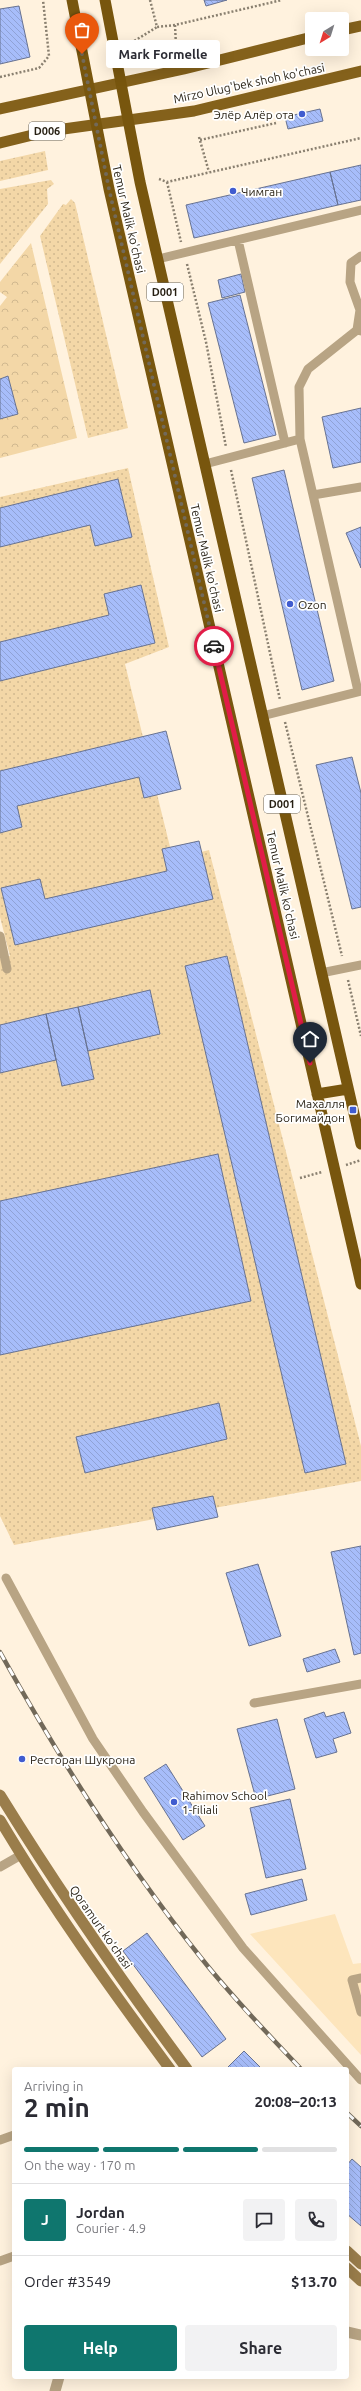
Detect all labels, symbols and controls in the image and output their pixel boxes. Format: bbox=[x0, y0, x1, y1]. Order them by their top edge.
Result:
north arrow bbox=[305, 12, 349, 56]
map controls bbox=[305, 12, 349, 56]
pin bbox=[65, 13, 99, 54]
icon: bag bbox=[71, 19, 93, 41]
callout: Mark Formelle bbox=[106, 40, 220, 68]
text: Mark Formelle bbox=[119, 47, 207, 61]
street label: Mirzo Ulug'bek shoh ko'chasi bbox=[172, 61, 326, 105]
place label: Элёр Алёр ота bbox=[213, 108, 294, 121]
marker: Элёр Алёр ота bbox=[297, 109, 307, 119]
road number: D006 bbox=[29, 122, 65, 140]
street label: Temur Malik ko'chasi bbox=[110, 164, 148, 275]
place label: Чимган bbox=[241, 185, 282, 198]
marker: Чимган bbox=[228, 186, 238, 196]
road number: D001 bbox=[147, 283, 183, 301]
street label: Temur Malik ko'chasi bbox=[188, 503, 226, 614]
place label: Ozon bbox=[298, 598, 327, 611]
marker: Ozon bbox=[285, 599, 295, 609]
courier bbox=[194, 626, 234, 666]
icon: car bbox=[203, 635, 225, 657]
road number: D001 bbox=[264, 795, 300, 813]
street label: Temur Malik ko'chasi bbox=[264, 830, 302, 941]
pin bbox=[293, 1022, 327, 1063]
icon: home bbox=[299, 1028, 321, 1050]
place label: Махалля Богимайдон bbox=[276, 1097, 345, 1124]
marker: Махалля Богимайдон bbox=[348, 1105, 358, 1115]
place label: Ресторан Шукрона bbox=[30, 1753, 135, 1766]
marker: Ресторан Шукрона bbox=[17, 1754, 27, 1764]
place label: Rahimov School 1-filiali bbox=[182, 1789, 267, 1816]
marker: Rahimov School 1-filiali bbox=[169, 1797, 179, 1807]
street label: Qoramurt koʻchasi bbox=[67, 1883, 135, 1971]
text: Arriving in bbox=[24, 2079, 83, 2093]
text: 2 min bbox=[24, 2093, 90, 2122]
text: 20:08–20:13 bbox=[254, 2093, 337, 2110]
text: On the way · 170 m bbox=[24, 2158, 136, 2172]
button: chat bbox=[243, 2199, 285, 2241]
button: phone bbox=[295, 2199, 337, 2241]
text: Jordan bbox=[76, 2204, 125, 2221]
text: J bbox=[41, 2211, 49, 2228]
text: Courier · 4.9 bbox=[76, 2221, 146, 2235]
text: Order #3549 bbox=[24, 2273, 111, 2290]
text: $13.70 bbox=[291, 2273, 337, 2290]
button: Help bbox=[24, 2325, 177, 2371]
button: Share bbox=[185, 2325, 337, 2371]

